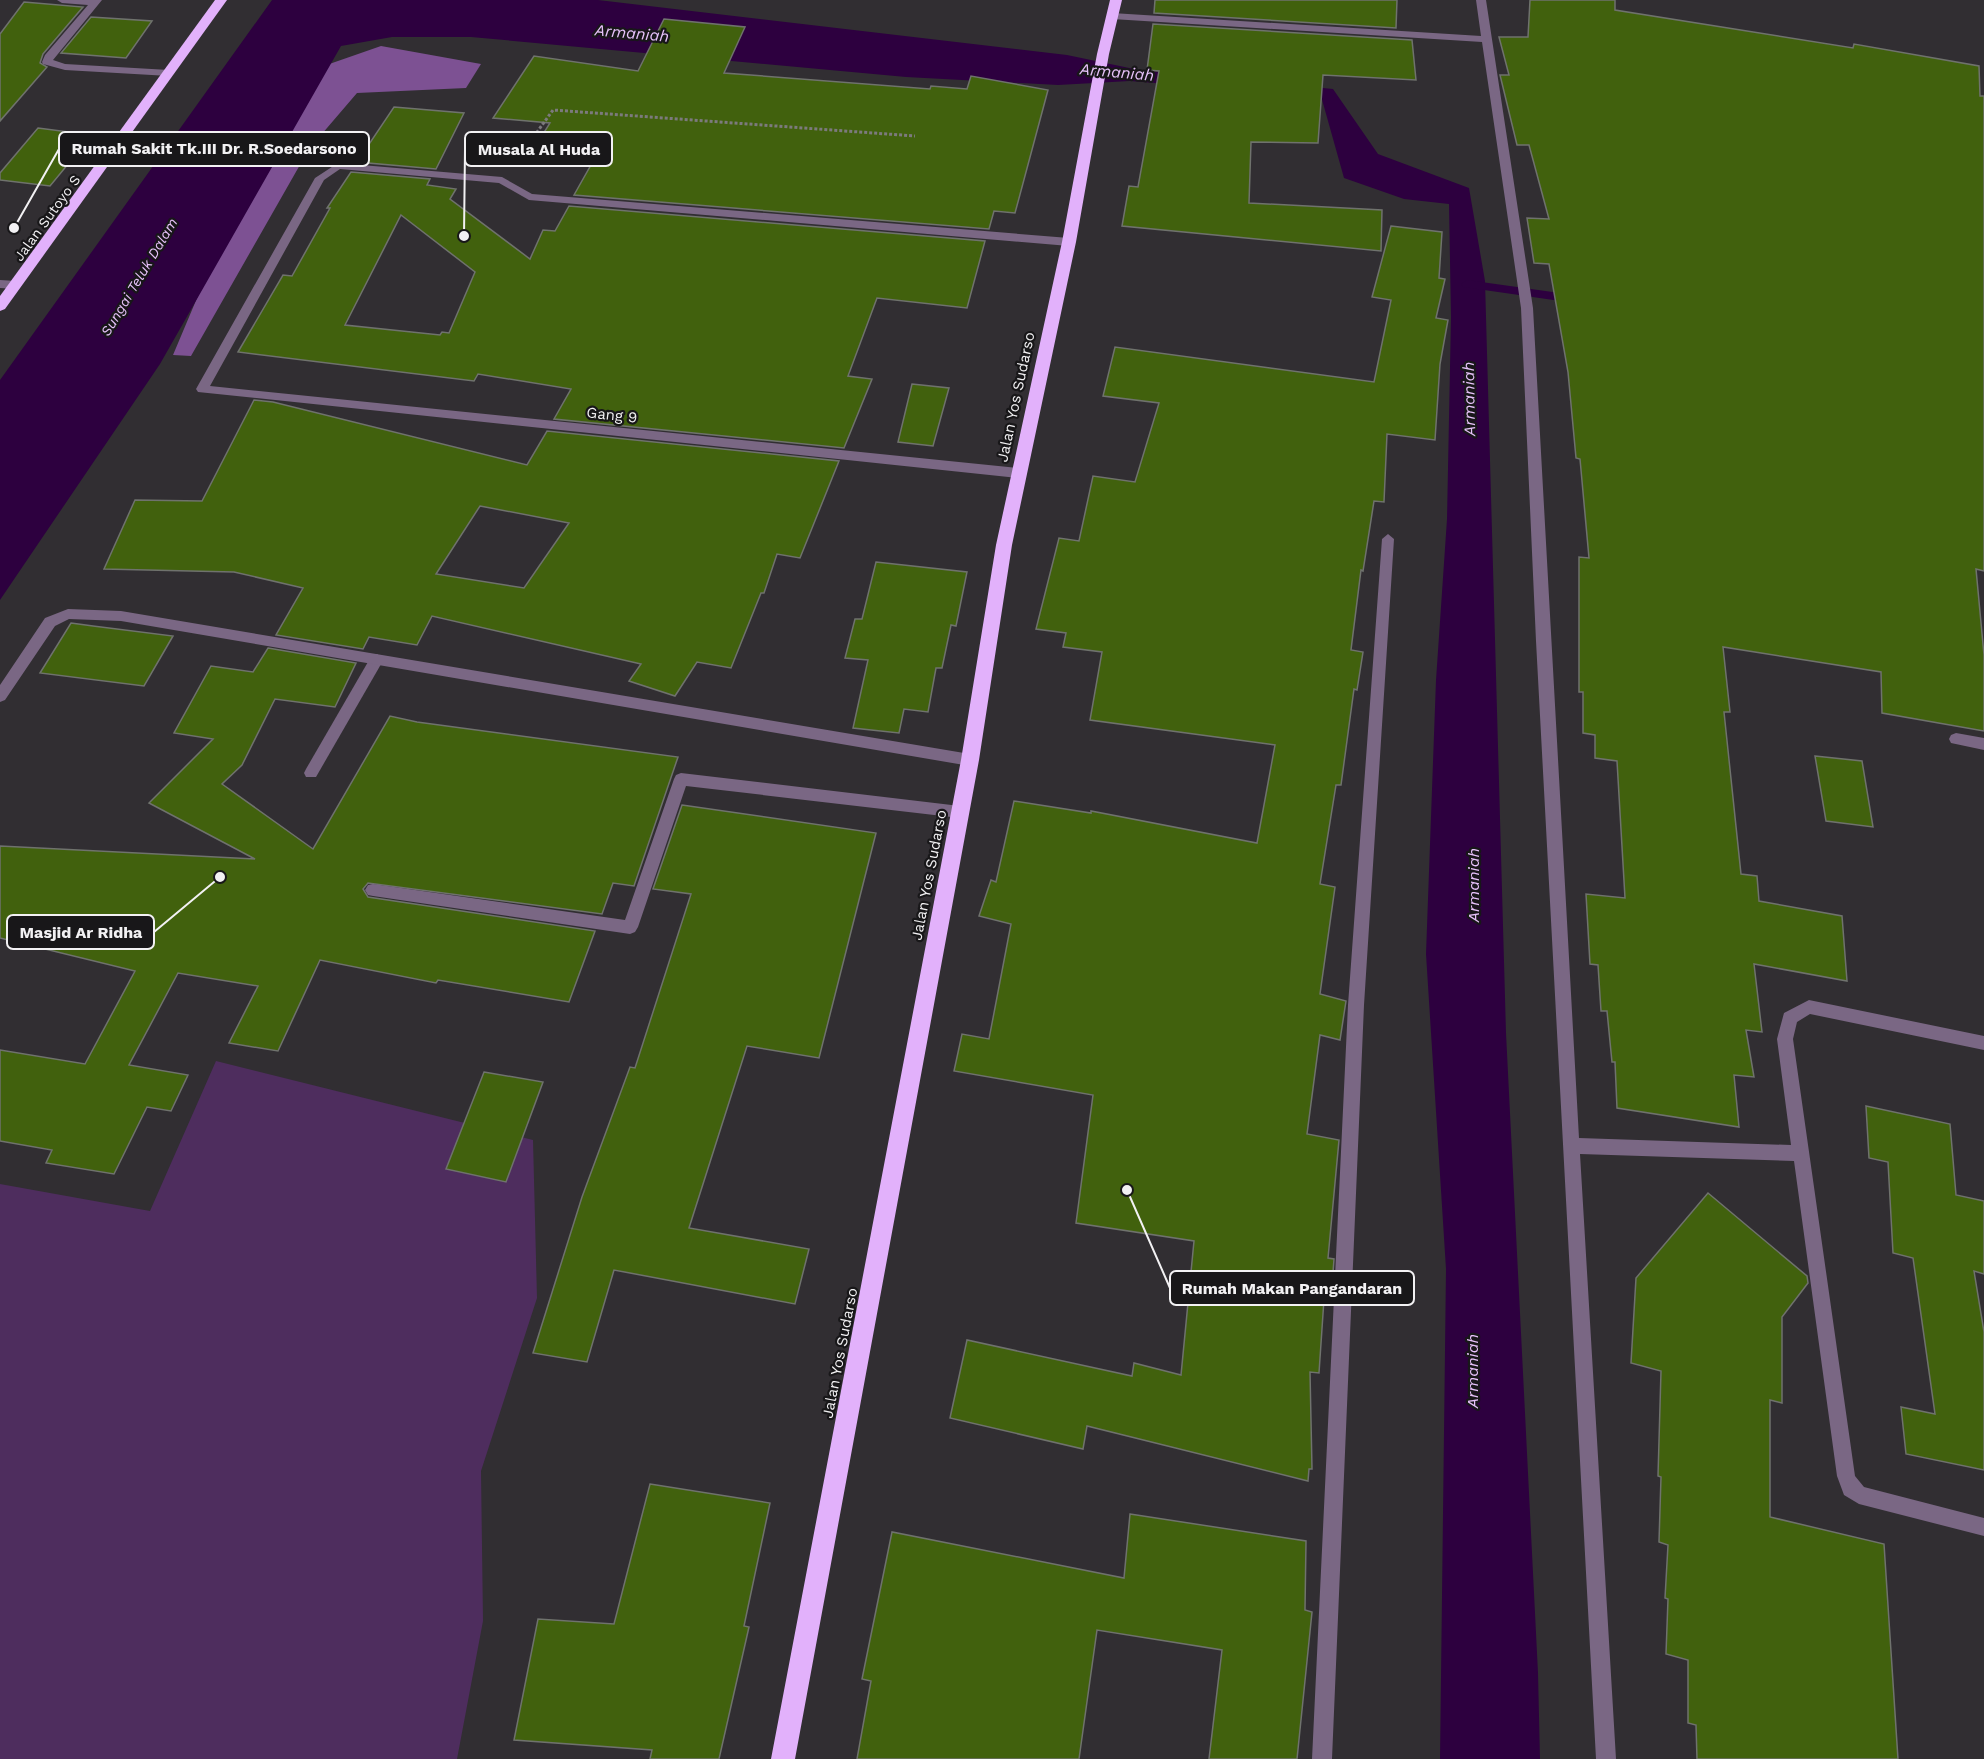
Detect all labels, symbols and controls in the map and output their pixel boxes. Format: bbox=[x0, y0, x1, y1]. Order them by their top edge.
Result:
water label: Armaniah bbox=[593, 20, 670, 46]
water label: Armaniah bbox=[1078, 59, 1155, 85]
callout: Rumah Sakit Tk.III Dr. R.Soedarsono bbox=[59, 132, 369, 166]
callout: Musala Al Huda bbox=[465, 132, 612, 166]
text: Rumah Sakit Tk.III Dr. R.Soedarsono bbox=[71, 139, 357, 158]
text: Musala Al Huda bbox=[478, 140, 601, 159]
street label: Jalan Sutoyo S bbox=[10, 172, 84, 264]
water label: Sungai Teluk Dalam bbox=[97, 215, 181, 339]
street label: Jalan Yos Sudarso bbox=[993, 330, 1039, 464]
water label: Armaniah bbox=[1459, 362, 1479, 437]
street label: Gang 9 bbox=[586, 403, 638, 427]
street label: Jalan Yos Sudarso bbox=[908, 808, 950, 942]
water label: Armaniah bbox=[1464, 848, 1483, 923]
callout: Masjid Ar Ridha bbox=[7, 915, 154, 949]
text: Masjid Ar Ridha bbox=[20, 923, 143, 942]
callout: Rumah Makan Pangandaran bbox=[1170, 1271, 1414, 1305]
text: Rumah Makan Pangandaran bbox=[1182, 1279, 1402, 1298]
street label: Jalan Yos Sudarso bbox=[819, 1286, 861, 1420]
water label: Armaniah bbox=[1463, 1334, 1482, 1409]

